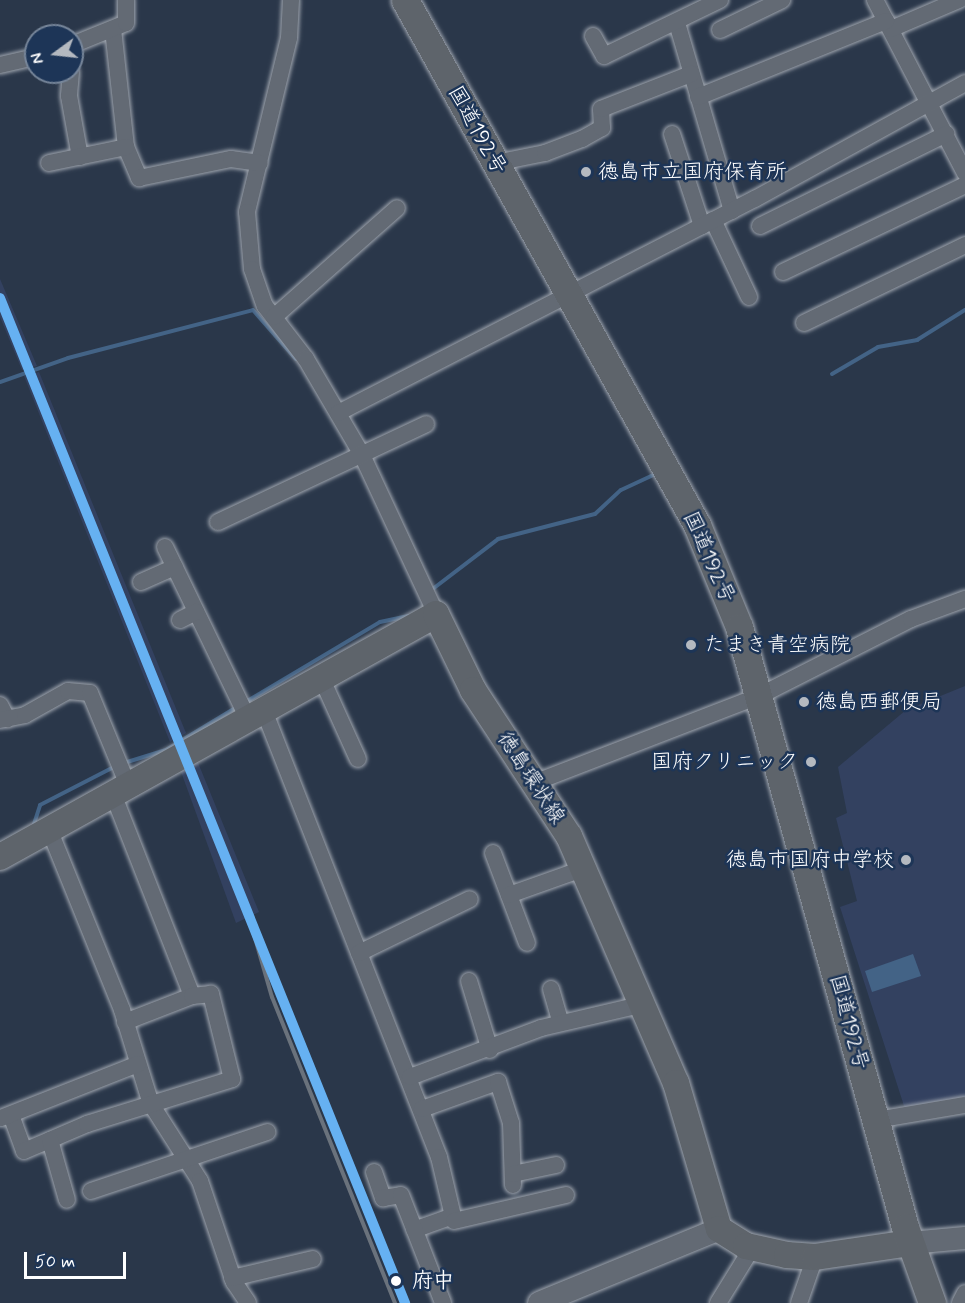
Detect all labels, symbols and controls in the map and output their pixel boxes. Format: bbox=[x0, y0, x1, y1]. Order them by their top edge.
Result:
north arrow bbox=[24, 24, 84, 84]
text: N bbox=[27, 50, 50, 66]
street label: 国道192号 bbox=[442, 81, 512, 179]
place label: 徳島市立国府保育所 bbox=[598, 159, 787, 185]
marker: 徳島市立国府保育所 bbox=[579, 165, 593, 179]
street label: 国道192号 bbox=[678, 507, 740, 607]
place label: たまき青空病院 bbox=[704, 632, 851, 658]
marker: たまき青空病院 bbox=[682, 636, 700, 654]
place label: 徳島西郵便局 bbox=[816, 689, 942, 715]
marker: 徳島西郵便局 bbox=[797, 695, 811, 709]
street label: 徳島環状線 bbox=[492, 727, 570, 829]
place label: 国府クリニック bbox=[651, 749, 798, 775]
marker: 国府クリニック bbox=[802, 753, 820, 771]
place label: 徳島市国府中学校 bbox=[726, 847, 894, 873]
marker: 徳島市国府中学校 bbox=[899, 853, 913, 867]
street label: 国道192号 bbox=[824, 972, 874, 1072]
scale bar bbox=[27, 1240, 129, 1278]
text: 50 m bbox=[35, 1250, 75, 1274]
place label: 府中 bbox=[412, 1268, 454, 1294]
marker: 府中 bbox=[385, 1270, 407, 1292]

